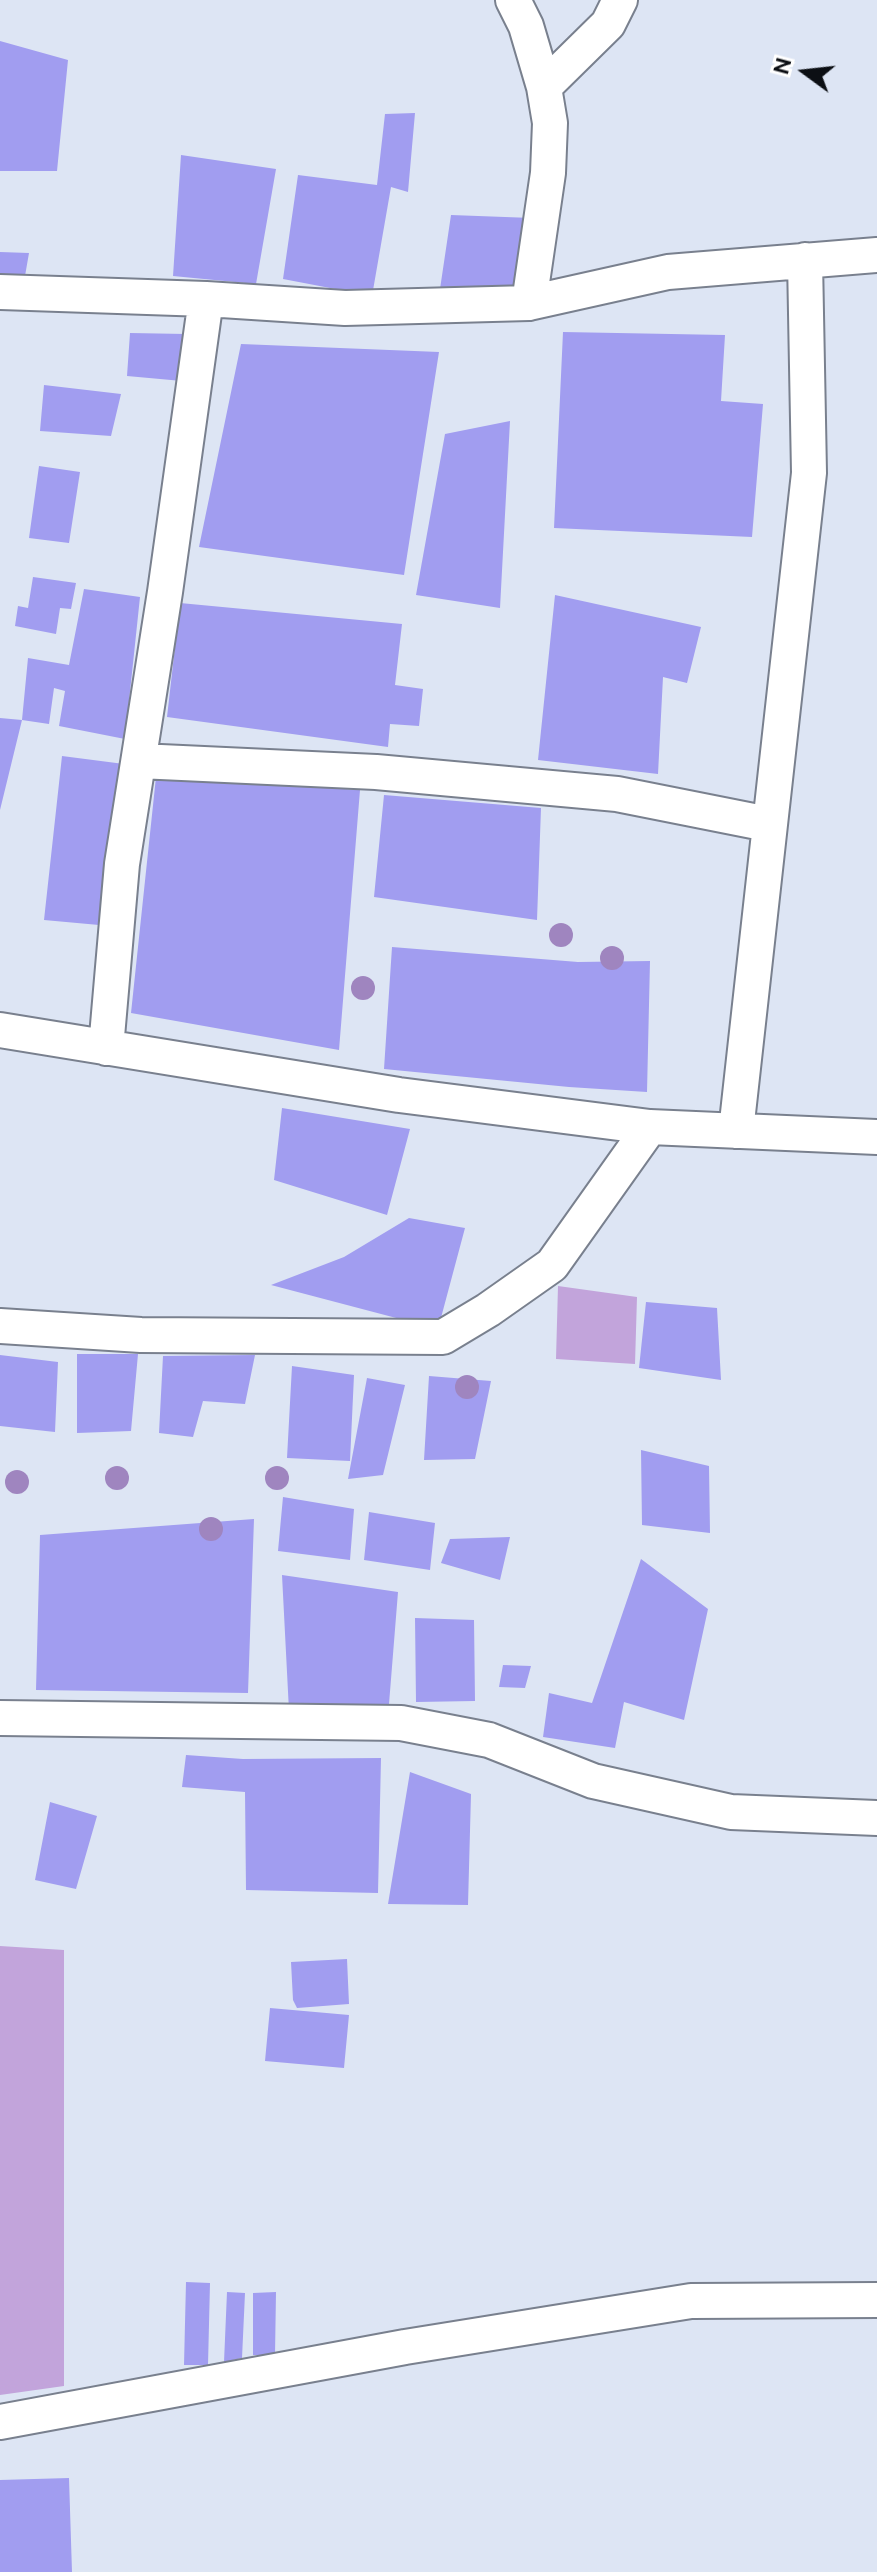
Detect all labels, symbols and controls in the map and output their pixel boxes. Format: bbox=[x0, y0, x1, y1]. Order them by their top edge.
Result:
north arrow bbox=[765, 32, 845, 112]
text: N bbox=[767, 55, 796, 77]

